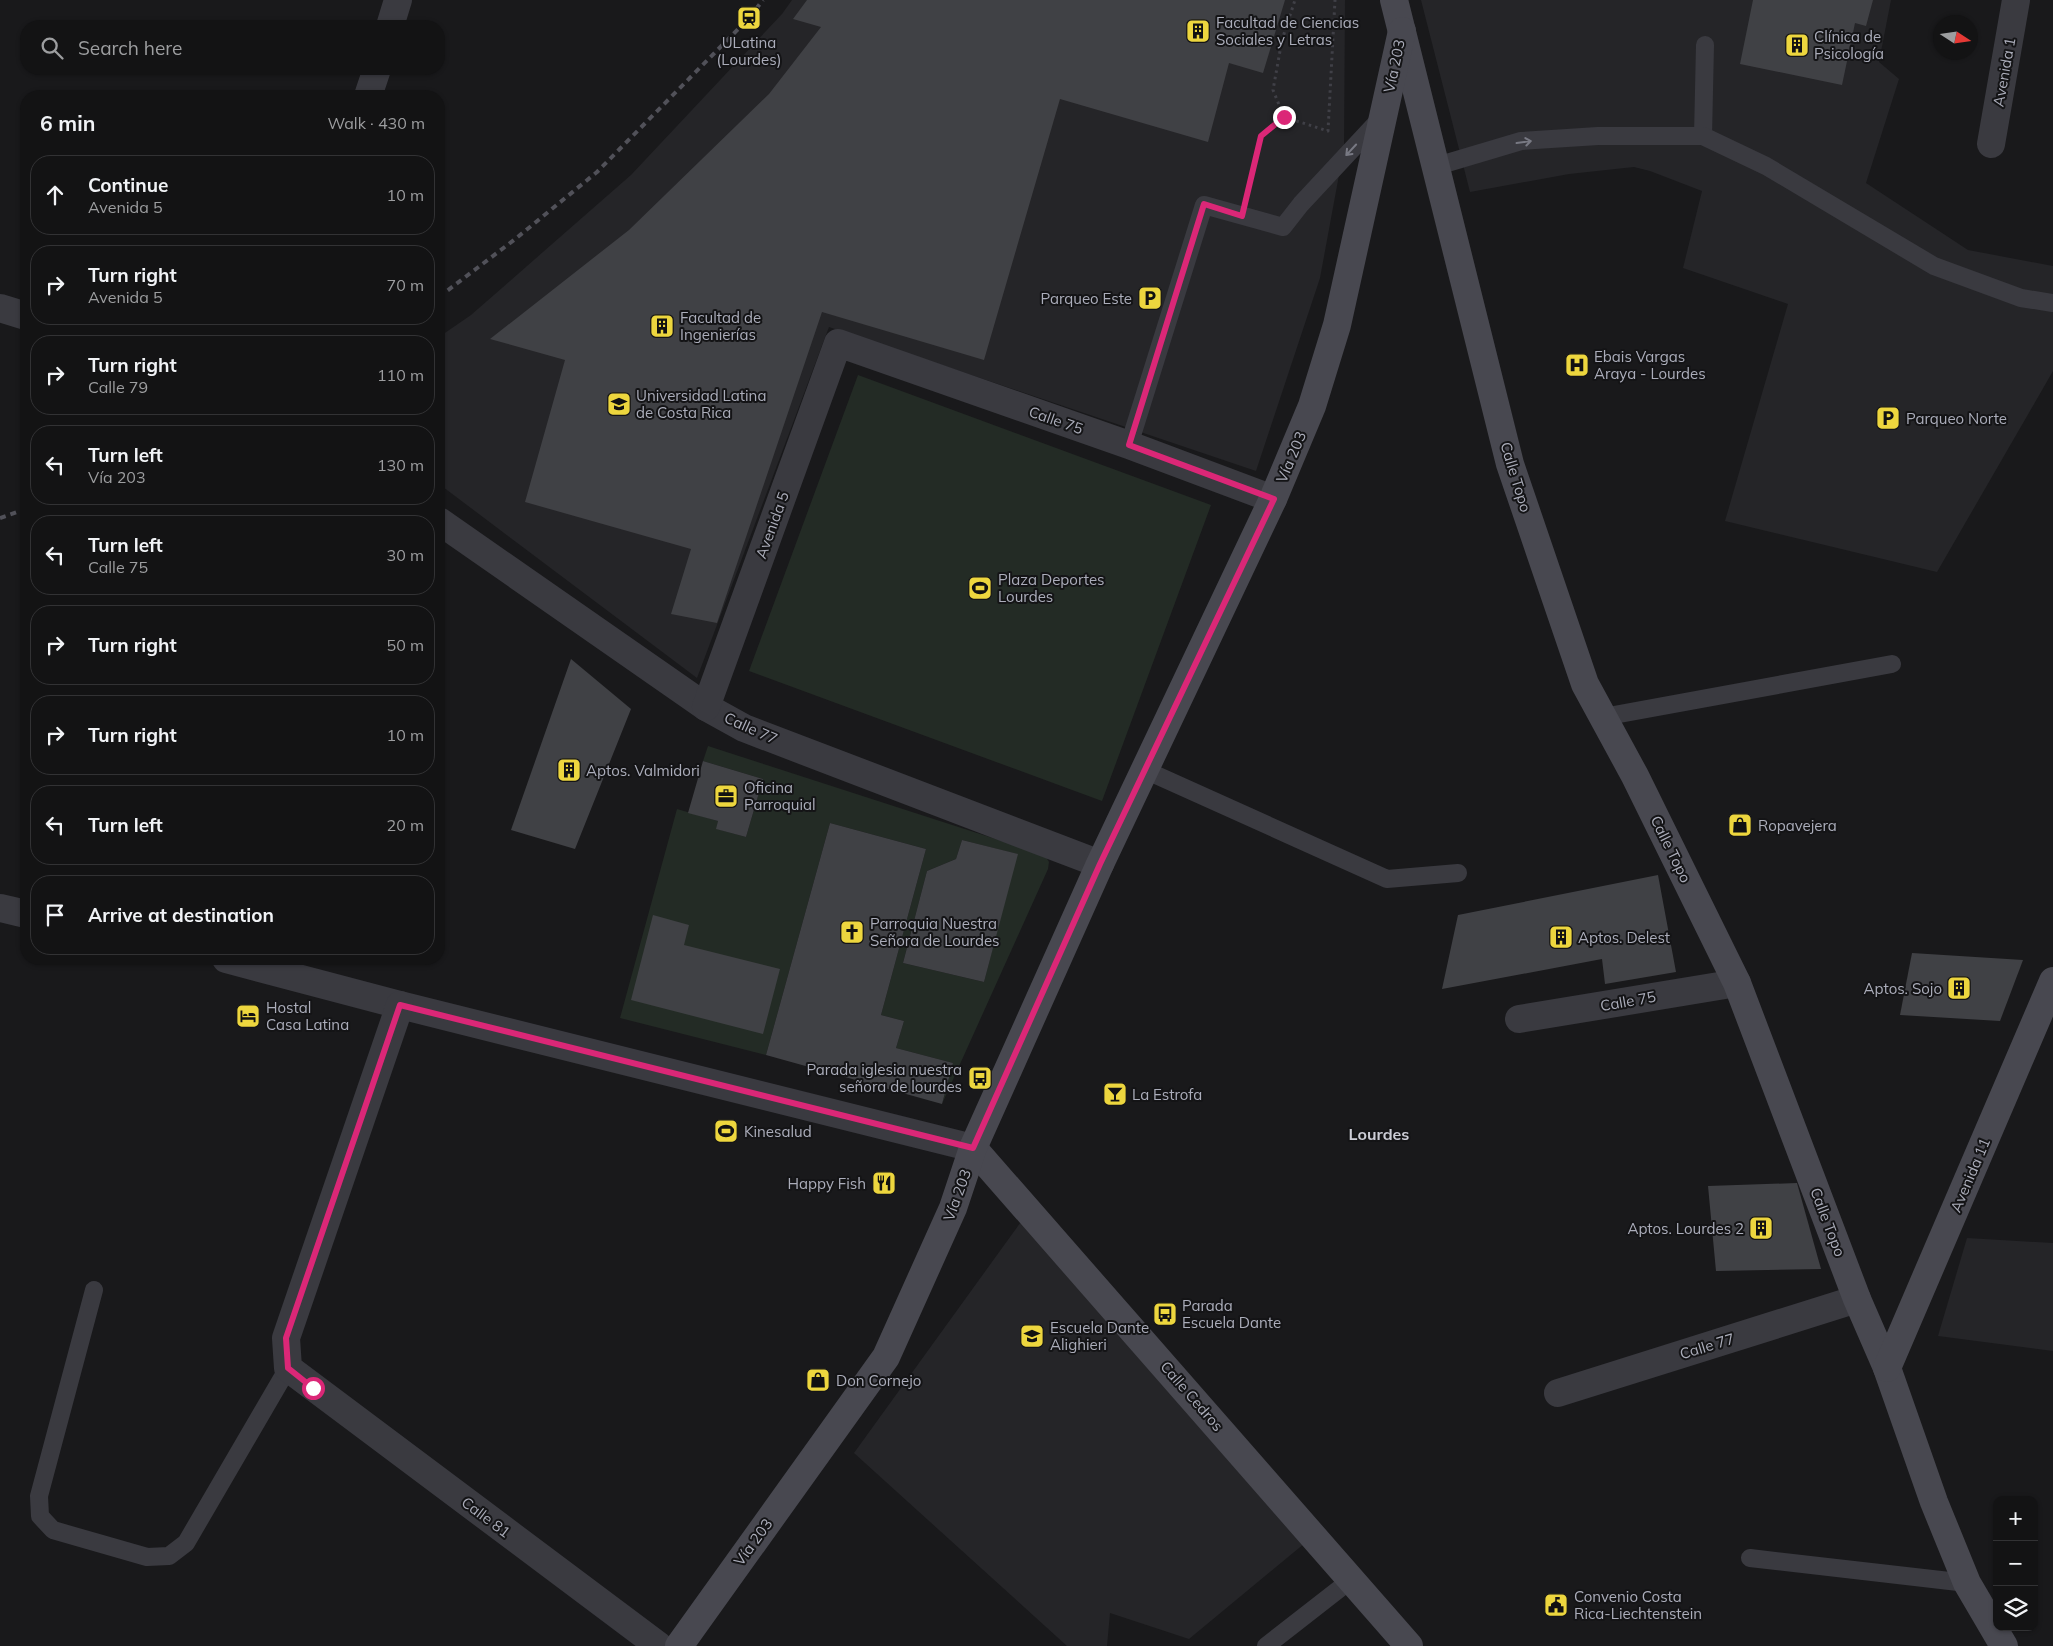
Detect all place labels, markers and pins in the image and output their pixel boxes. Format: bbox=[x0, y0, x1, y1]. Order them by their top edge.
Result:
station icon: ULatina (Lourdes) bbox=[736, 5, 762, 31]
place label: Facultad de Ciencias Sociales y Letras bbox=[1216, 13, 1359, 49]
building icon: Facultad de Ciencias Sociales y Letras bbox=[1185, 18, 1211, 44]
place label: Clínica de Psicología bbox=[1814, 27, 1884, 63]
building icon: Clínica de Psicología bbox=[1784, 32, 1810, 58]
place label: ULatina (Lourdes) bbox=[717, 33, 781, 69]
parking icon: Parqueo Este bbox=[1137, 285, 1163, 311]
place label: Parqueo Este bbox=[1041, 289, 1132, 308]
place label: Facultad de Ingenierías bbox=[680, 308, 761, 344]
building icon: Facultad de Ingenierías bbox=[649, 313, 675, 339]
place label: Ebais Vargas Araya - Lourdes bbox=[1594, 347, 1706, 383]
hospital icon: Ebais Vargas Araya - Lourdes bbox=[1564, 352, 1590, 378]
place label: Universidad Latina de Costa Rica bbox=[636, 386, 766, 422]
school or university icon: Universidad Latina de Costa Rica bbox=[606, 391, 632, 417]
parking icon: Parqueo Norte bbox=[1875, 405, 1901, 431]
place label: Parqueo Norte bbox=[1906, 409, 2007, 428]
place label: Plaza Deportes Lourdes bbox=[998, 570, 1105, 606]
sports icon: Plaza Deportes Lourdes bbox=[967, 575, 993, 601]
building icon: Aptos. Valmidori bbox=[556, 757, 582, 783]
place label: Aptos. Valmidori bbox=[586, 761, 700, 780]
place label: Oficina Parroquial bbox=[744, 778, 816, 814]
office icon: Oficina Parroquial bbox=[713, 783, 739, 809]
shop icon: Ropavejera bbox=[1727, 812, 1753, 838]
place label: Ropavejera bbox=[1758, 816, 1837, 835]
place label: Parroquia Nuestra Señora de Lourdes bbox=[870, 914, 1000, 950]
church icon: Parroquia Nuestra Señora de Lourdes bbox=[839, 919, 865, 945]
building icon: Aptos. Delest bbox=[1548, 924, 1574, 950]
place label: Aptos. Delest bbox=[1578, 928, 1670, 947]
building icon: Aptos. Sojo bbox=[1946, 975, 1972, 1001]
place label: Aptos. Sojo bbox=[1864, 979, 1942, 998]
place label: Hostal Casa Latina bbox=[266, 998, 349, 1034]
hotel icon: Hostal Casa Latina bbox=[235, 1003, 261, 1029]
place label: Parada iglesia nuestra señora de lourdes bbox=[806, 1060, 962, 1096]
bus stop icon: Parada iglesia nuestra señora de lourdes bbox=[967, 1065, 993, 1091]
bar icon: La Estrofa bbox=[1102, 1081, 1128, 1107]
place label: La Estrofa bbox=[1132, 1085, 1202, 1104]
sports icon: Kinesalud bbox=[713, 1118, 739, 1144]
place label: Kinesalud bbox=[744, 1122, 812, 1141]
restaurant icon: Happy Fish bbox=[871, 1170, 897, 1196]
place label: Happy Fish bbox=[788, 1174, 866, 1193]
building icon: Aptos. Lourdes 2 bbox=[1748, 1215, 1774, 1241]
place label: Aptos. Lourdes 2 bbox=[1627, 1219, 1744, 1238]
place label: Parada Escuela Dante bbox=[1182, 1296, 1281, 1332]
bus stop icon: Parada Escuela Dante bbox=[1152, 1301, 1178, 1327]
place label: Escuela Dante Alighieri bbox=[1050, 1318, 1149, 1354]
school or university icon: Escuela Dante Alighieri bbox=[1019, 1323, 1045, 1349]
shop icon: Don Cornejo bbox=[805, 1367, 831, 1393]
place label: Don Cornejo bbox=[836, 1371, 921, 1390]
place label: Convenio Costa Rica-Liechtenstein bbox=[1574, 1587, 1702, 1623]
public building icon: Convenio Costa Rica-Liechtenstein bbox=[1543, 1592, 1569, 1618]

